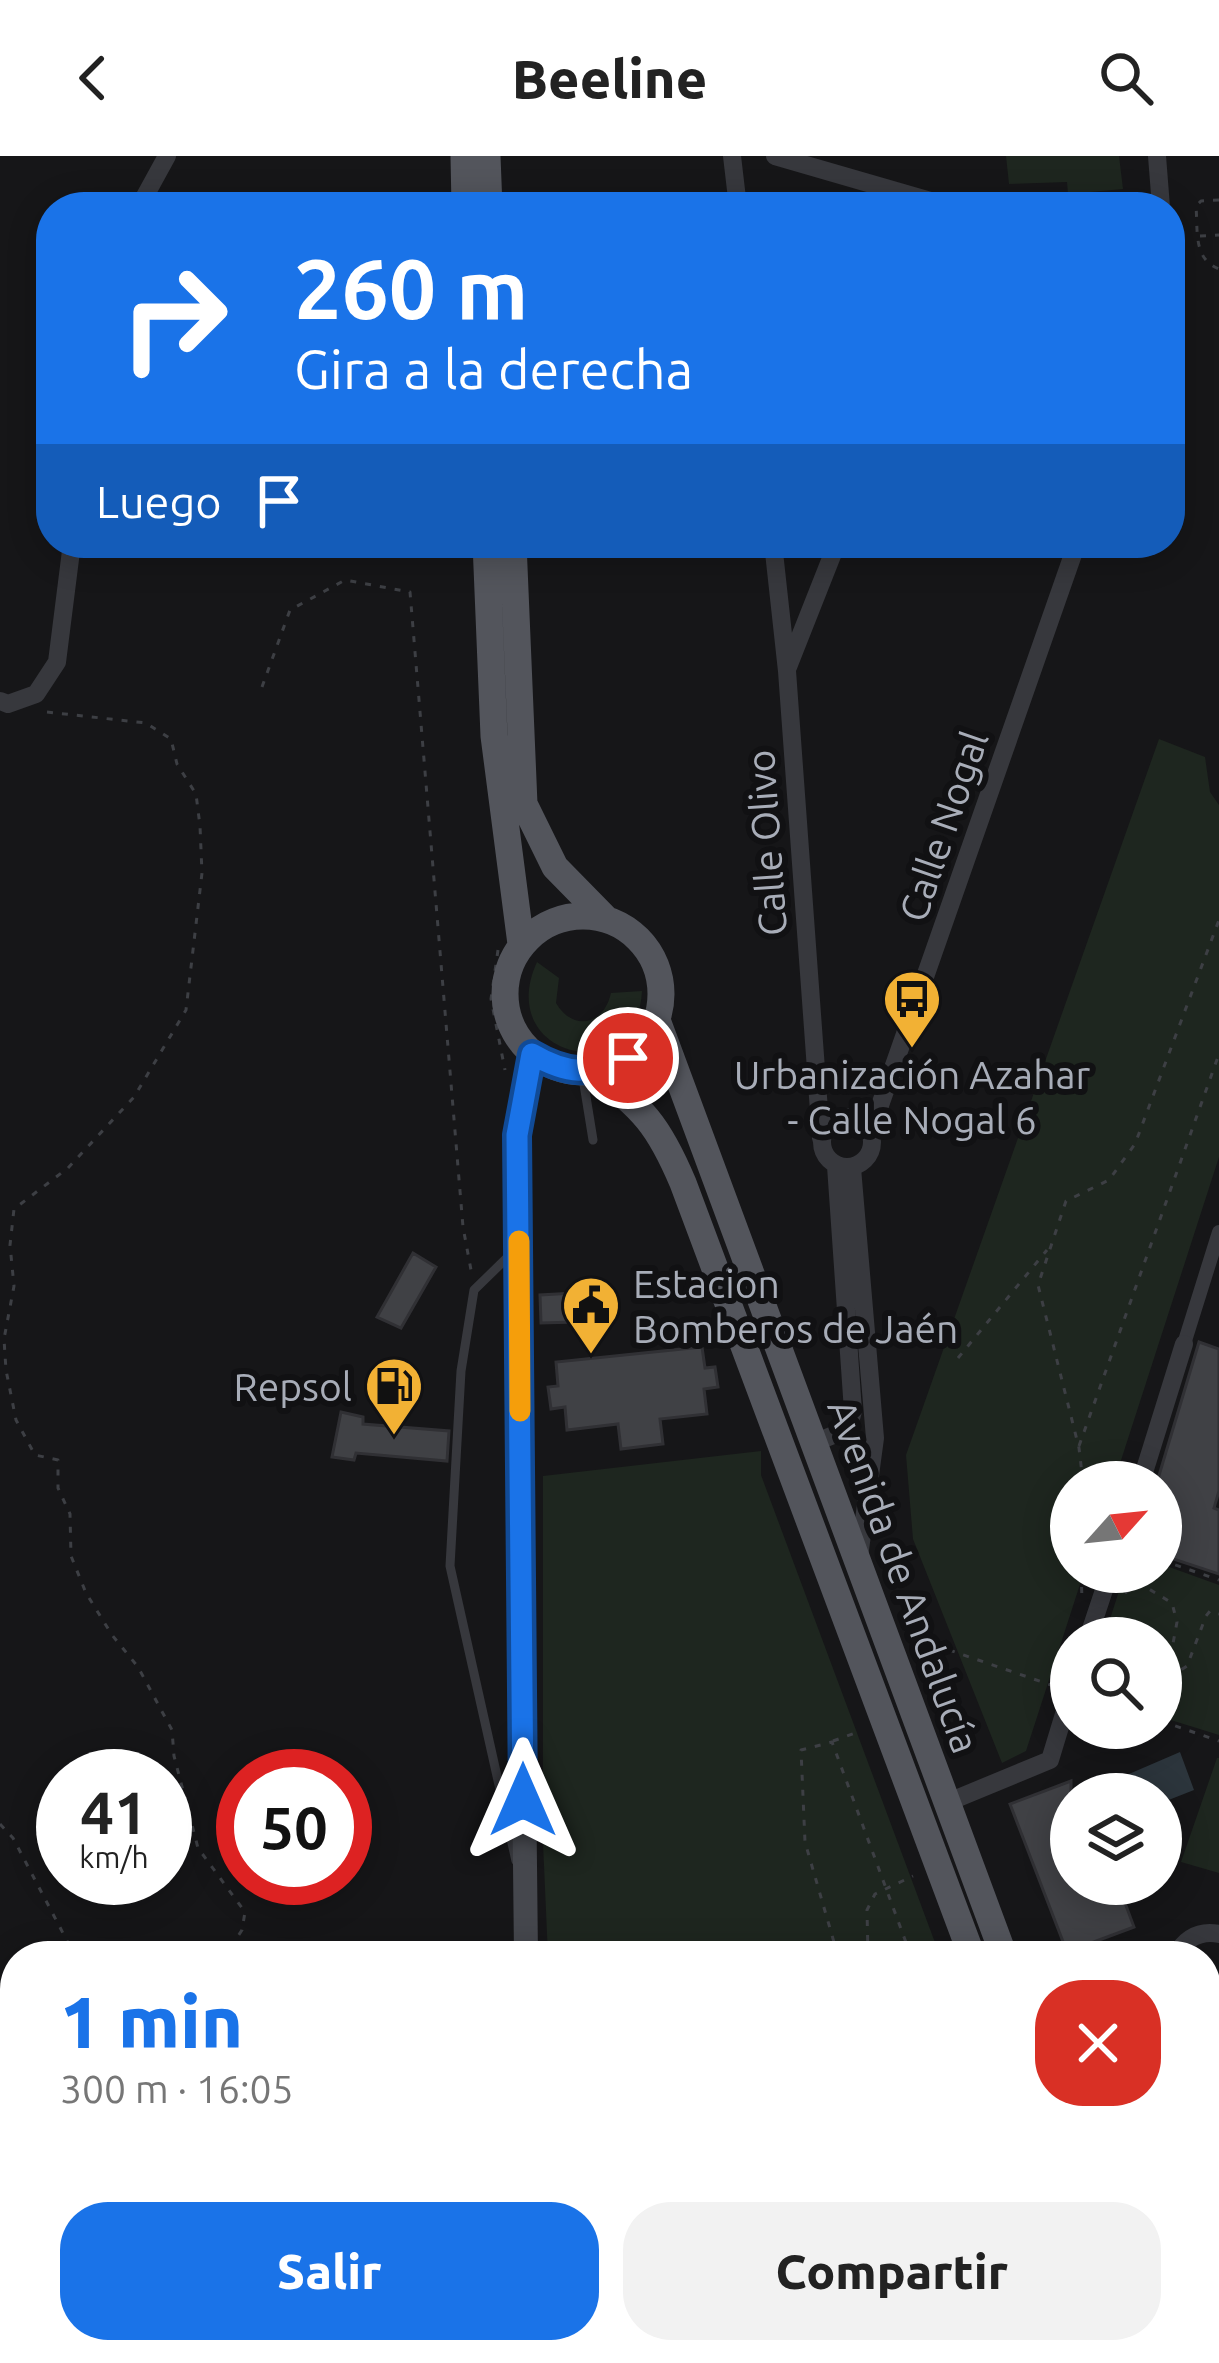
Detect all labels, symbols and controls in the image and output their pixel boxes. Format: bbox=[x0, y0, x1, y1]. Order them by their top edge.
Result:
icon: back bbox=[60, 45, 126, 111]
icon: search bbox=[1093, 45, 1159, 111]
text: Beeline bbox=[512, 48, 707, 108]
icon: right bbox=[96, 240, 252, 396]
text: 260 m bbox=[294, 241, 528, 335]
text: Gira a la derecha bbox=[294, 339, 693, 399]
icon: arrive bbox=[246, 468, 312, 534]
text: Luego bbox=[96, 476, 222, 527]
street label: Calle Nogal bbox=[890, 725, 996, 927]
street label: Calle Olivo bbox=[738, 748, 794, 938]
bus stop icon: Urbanización Azahar - Calle Nogal 6 bbox=[881, 968, 943, 1050]
pin bbox=[577, 1007, 679, 1109]
icon: arrive bbox=[595, 1025, 661, 1091]
place label: Urbanización Azahar - Calle Nogal 6 bbox=[734, 1053, 1090, 1141]
place label: Estacion Bomberos de Jaén bbox=[633, 1262, 958, 1350]
public building icon: Estacion Bomberos de Jaén bbox=[560, 1274, 622, 1356]
fuel station icon: Repsol bbox=[363, 1355, 425, 1437]
place label: Repsol bbox=[233, 1365, 352, 1408]
street label: Avenida de Andalucía bbox=[820, 1394, 988, 1758]
north arrow bbox=[1050, 1461, 1182, 1593]
map controls bbox=[1050, 1461, 1182, 1905]
button: search bbox=[1050, 1617, 1182, 1749]
position arrow bbox=[460, 1737, 586, 1863]
speed limit sign: 50 bbox=[216, 1749, 372, 1905]
button: layers bbox=[1050, 1773, 1182, 1905]
text: 41 bbox=[80, 1778, 148, 1845]
text: km/h bbox=[79, 1840, 149, 1874]
button: close bbox=[1035, 1980, 1161, 2106]
text: 1 min bbox=[60, 1981, 243, 2062]
text: 300 m · 16:05 bbox=[60, 2067, 294, 2110]
button: Salir bbox=[60, 2202, 599, 2340]
button: Compartir bbox=[623, 2202, 1161, 2340]

